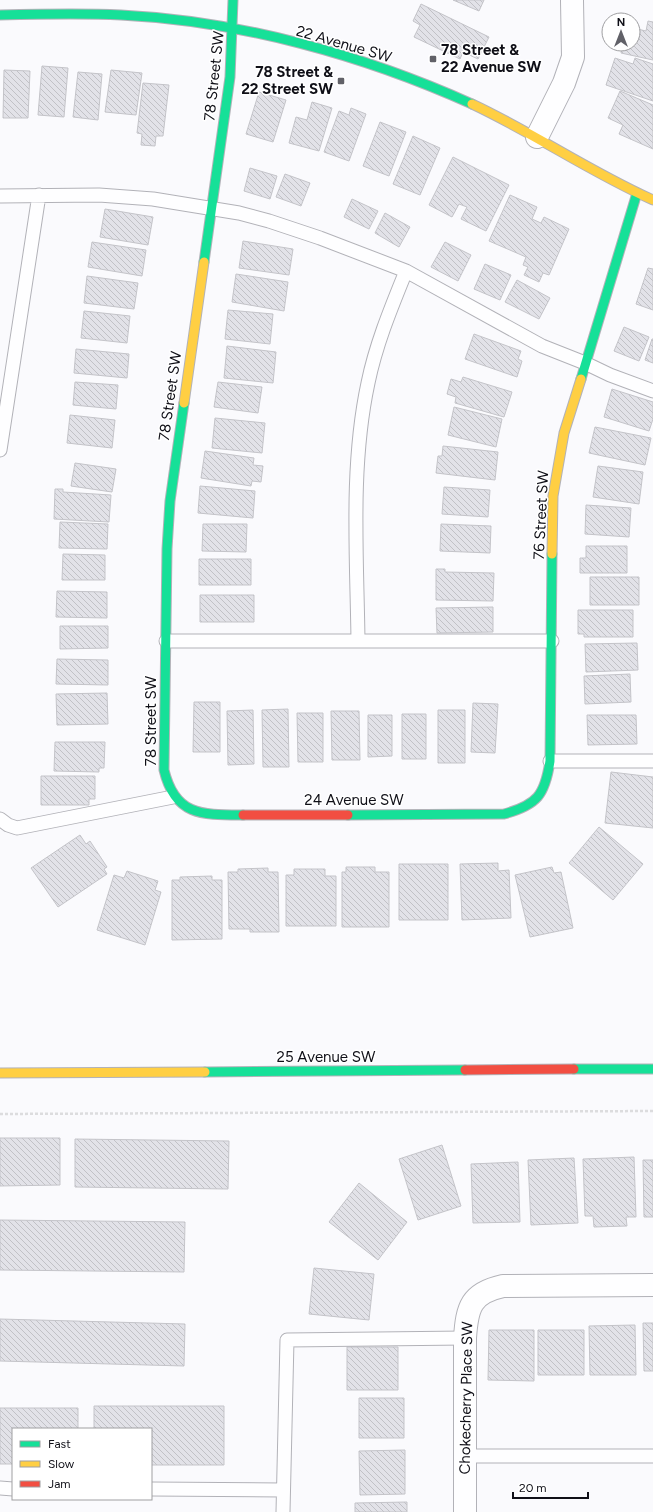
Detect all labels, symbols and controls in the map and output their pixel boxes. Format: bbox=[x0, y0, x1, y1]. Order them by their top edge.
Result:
north arrow bbox=[601, 12, 641, 52]
text: N bbox=[617, 16, 625, 29]
street label: 22 Avenue SW bbox=[294, 22, 394, 66]
street label: 78 Street SW bbox=[200, 30, 228, 122]
place label: 78 Street & 22 Avenue SW bbox=[441, 41, 541, 76]
marker: 78 Street & 22 Avenue SW bbox=[428, 54, 438, 64]
place label: 78 Street & 22 Street SW bbox=[241, 63, 333, 98]
marker: 78 Street & 22 Street SW bbox=[336, 76, 346, 86]
street label: 78 Street SW bbox=[155, 349, 185, 442]
street label: 76 Street SW bbox=[530, 469, 552, 560]
street label: 78 Street SW bbox=[142, 675, 160, 766]
street label: 24 Avenue SW bbox=[304, 791, 404, 809]
street label: 25 Avenue SW bbox=[277, 1048, 376, 1066]
street label: Chokecherry Place SW bbox=[456, 1321, 476, 1475]
legend bbox=[12, 1428, 152, 1500]
text: Fast bbox=[48, 1437, 71, 1451]
text: Slow bbox=[48, 1457, 75, 1471]
scale bar bbox=[513, 1474, 588, 1500]
text: Jam bbox=[48, 1477, 71, 1491]
text: 20 m bbox=[519, 1481, 547, 1495]

